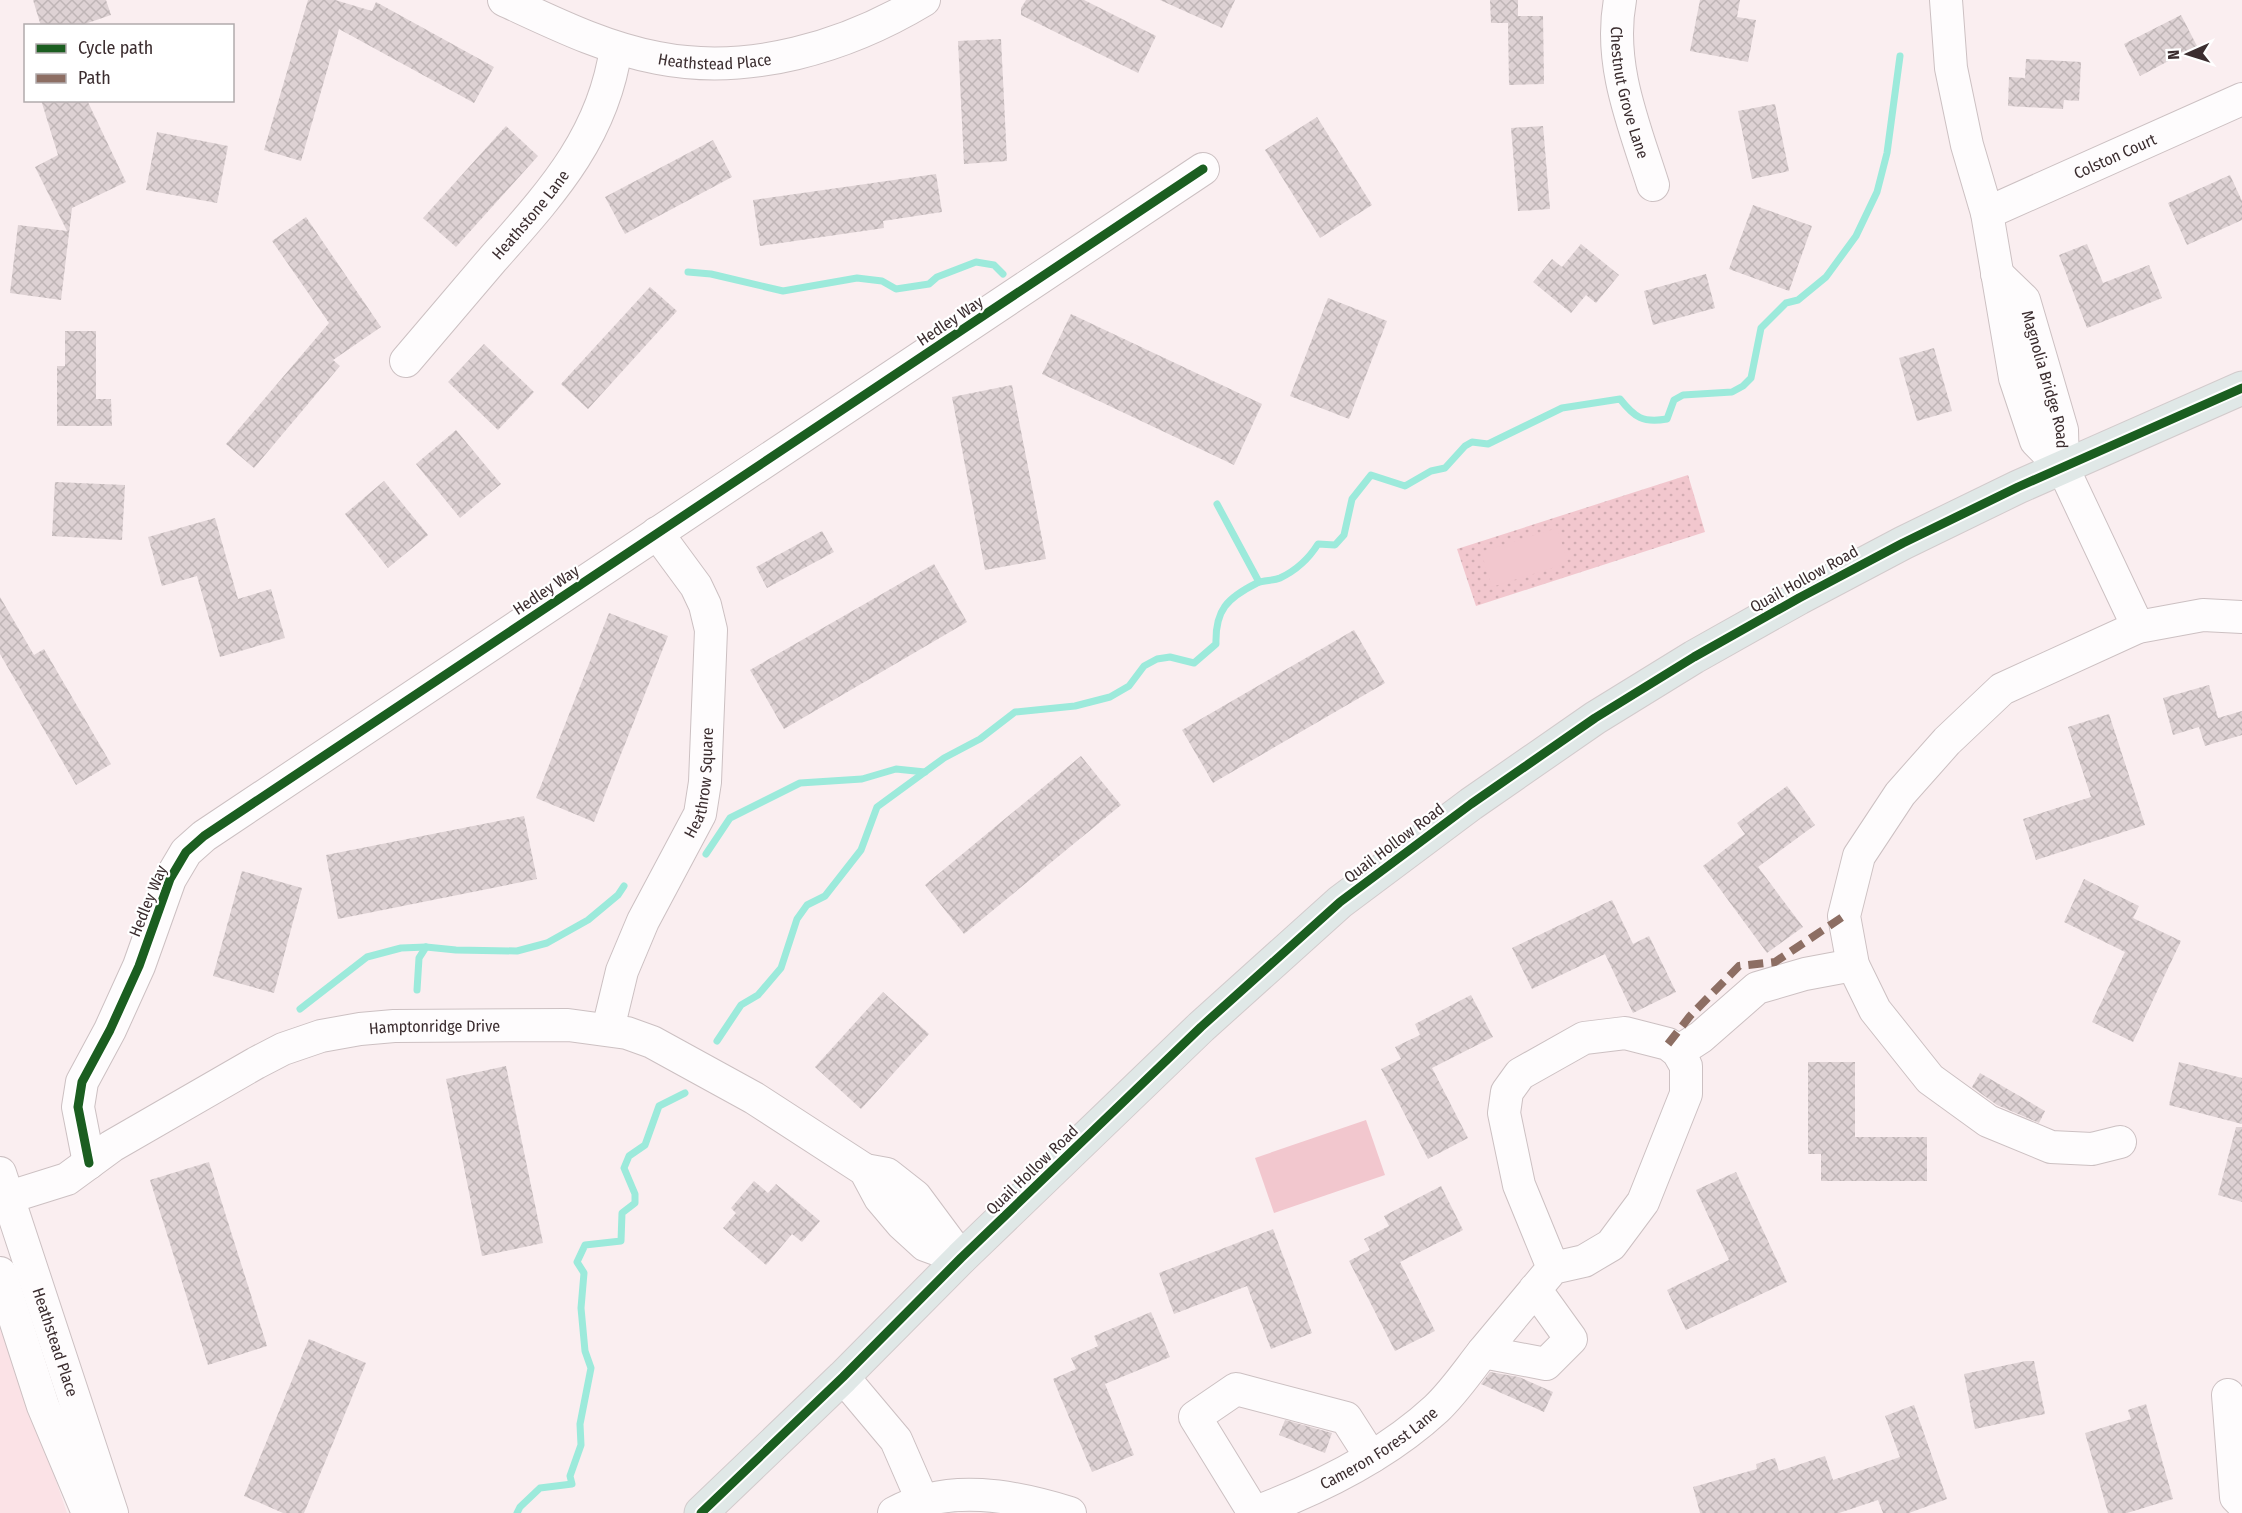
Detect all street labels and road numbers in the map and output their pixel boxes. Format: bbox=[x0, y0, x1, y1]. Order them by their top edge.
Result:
street label: Chestnut Grove Lane bbox=[1607, 26, 1653, 161]
street label: Heathstead Place bbox=[657, 49, 773, 73]
street label: Colston Court bbox=[2071, 129, 2160, 183]
street label: Heathstone Lane bbox=[488, 166, 573, 263]
street label: Hedley Way bbox=[913, 292, 987, 350]
street label: Magnolia Bridge Road bbox=[2018, 308, 2072, 449]
street label: Quail Hollow Road bbox=[1747, 541, 1861, 617]
street label: Hedley Way bbox=[509, 561, 583, 619]
street label: Heathrow Square bbox=[680, 727, 717, 841]
street label: Quail Hollow Road bbox=[1340, 799, 1448, 887]
street label: Hedley Way bbox=[125, 862, 171, 939]
street label: Hamptonridge Drive bbox=[368, 1016, 500, 1038]
street label: Quail Hollow Road bbox=[982, 1121, 1082, 1219]
street label: Heathstead Place bbox=[29, 1285, 82, 1399]
street label: Cameron Forest Lane bbox=[1317, 1403, 1441, 1493]

